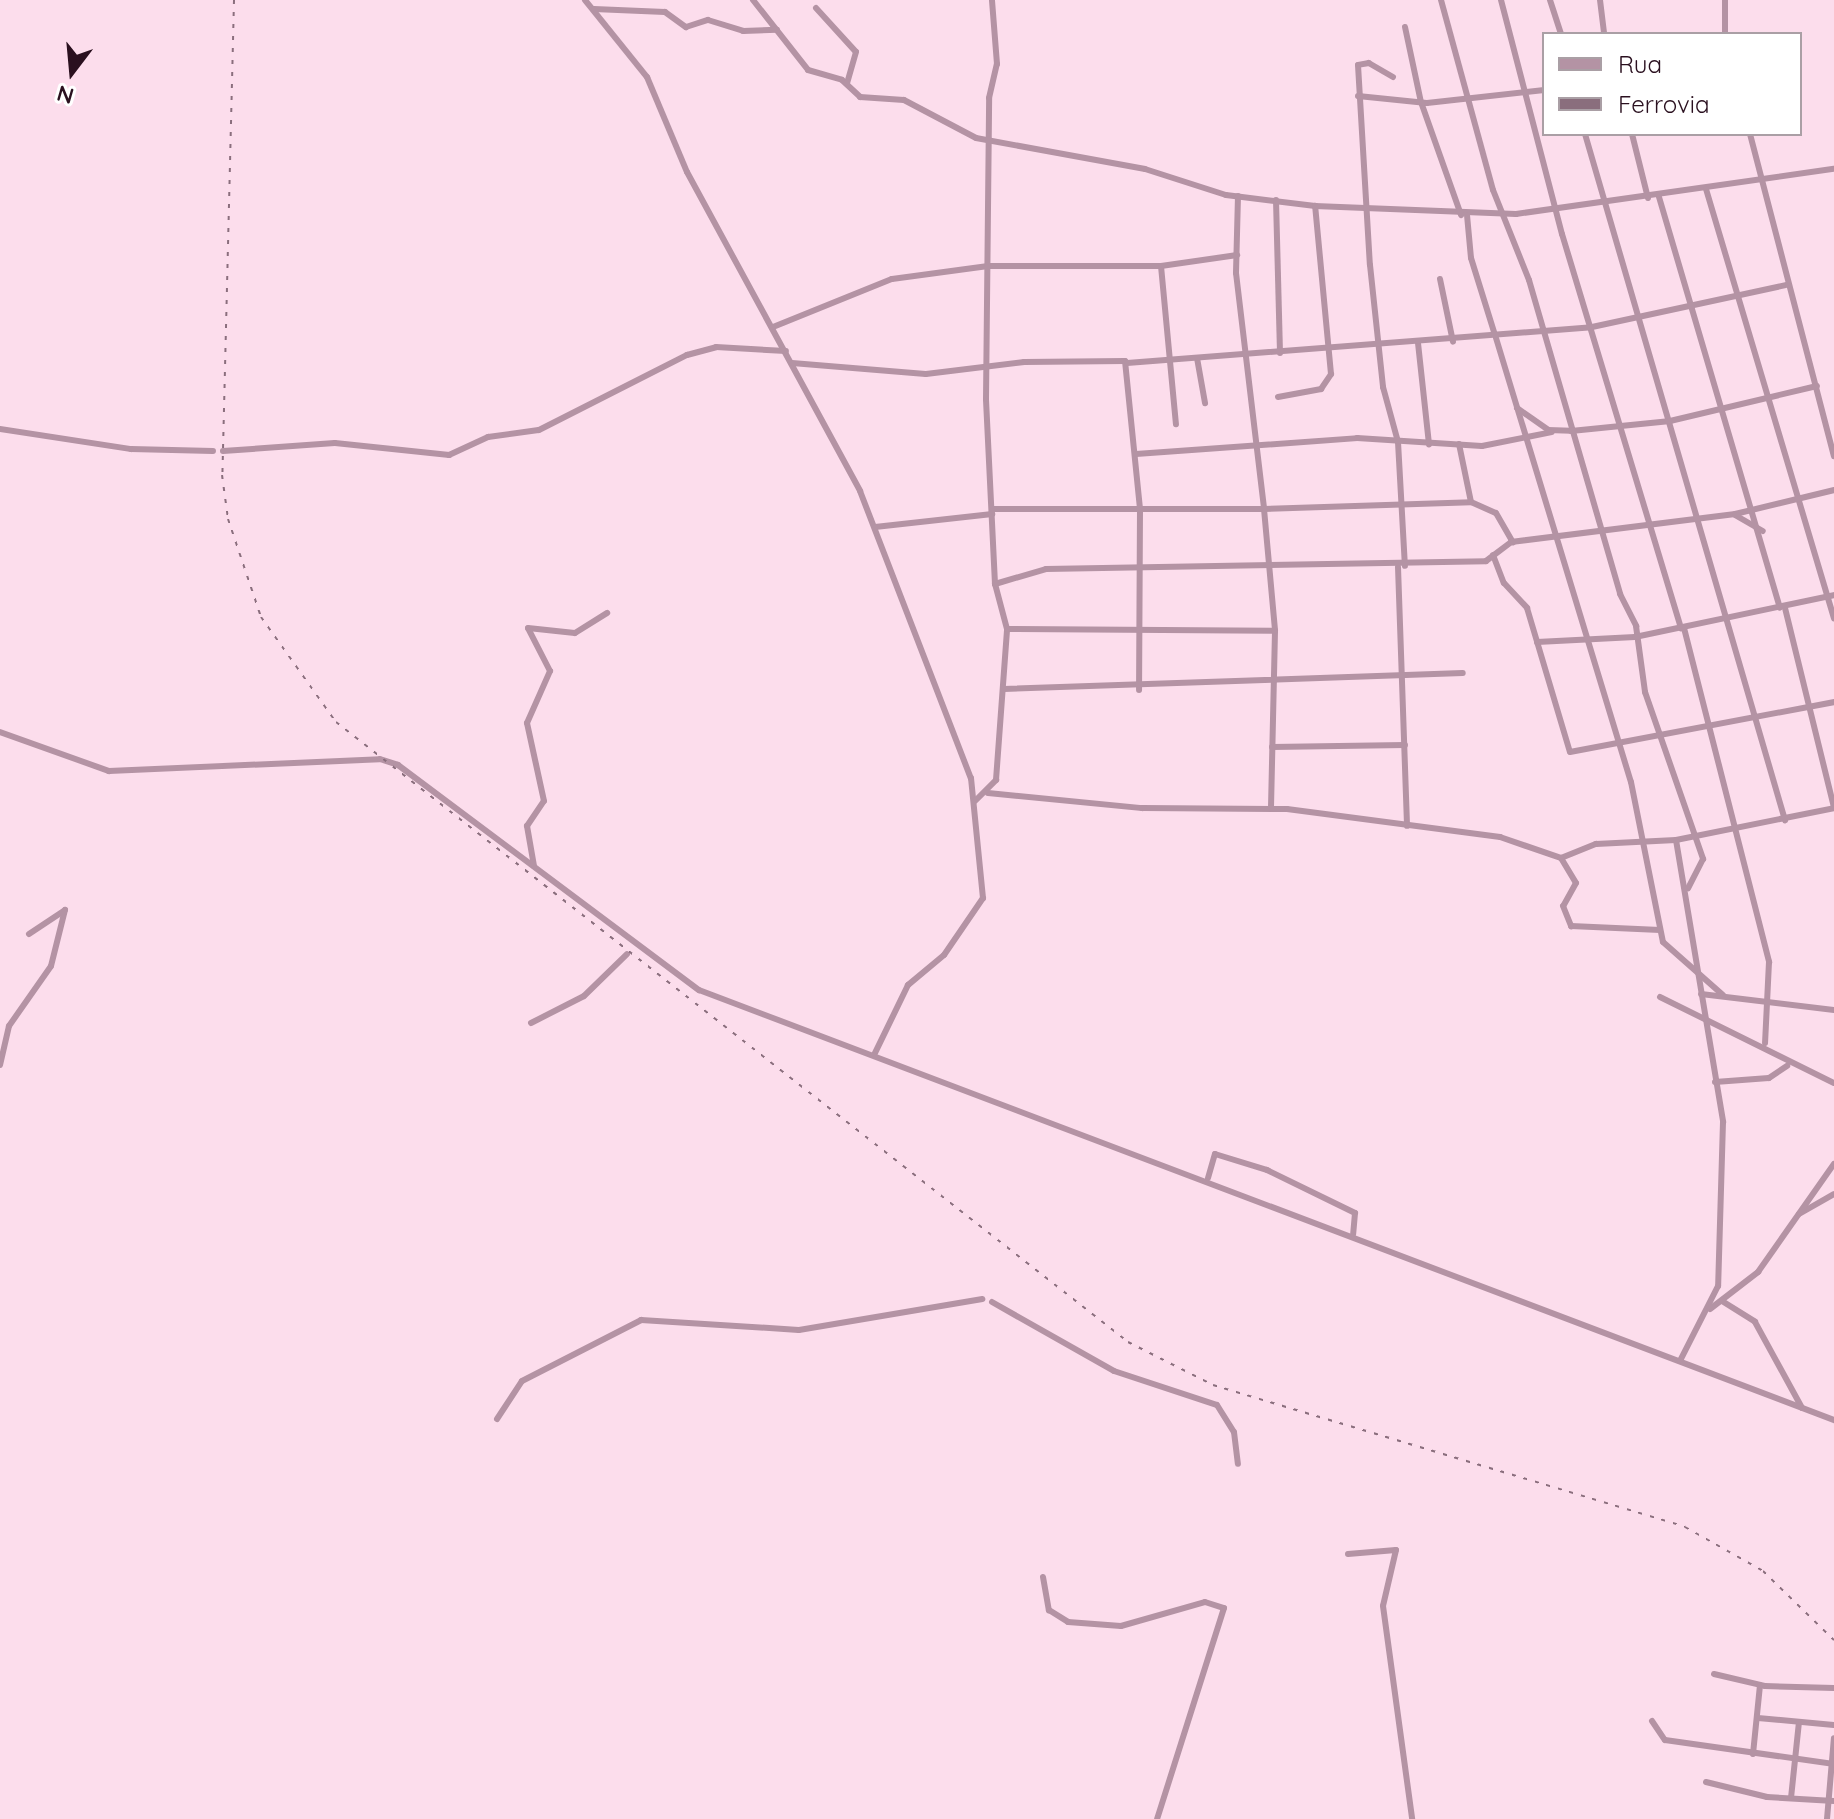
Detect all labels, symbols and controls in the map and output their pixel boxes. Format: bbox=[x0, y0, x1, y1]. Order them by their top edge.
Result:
north arrow bbox=[32, 32, 112, 112]
legend bbox=[1542, 32, 1802, 136]
text: Rua bbox=[1618, 49, 1662, 79]
text: N bbox=[54, 79, 77, 111]
text: Ferrovia bbox=[1618, 89, 1710, 119]

